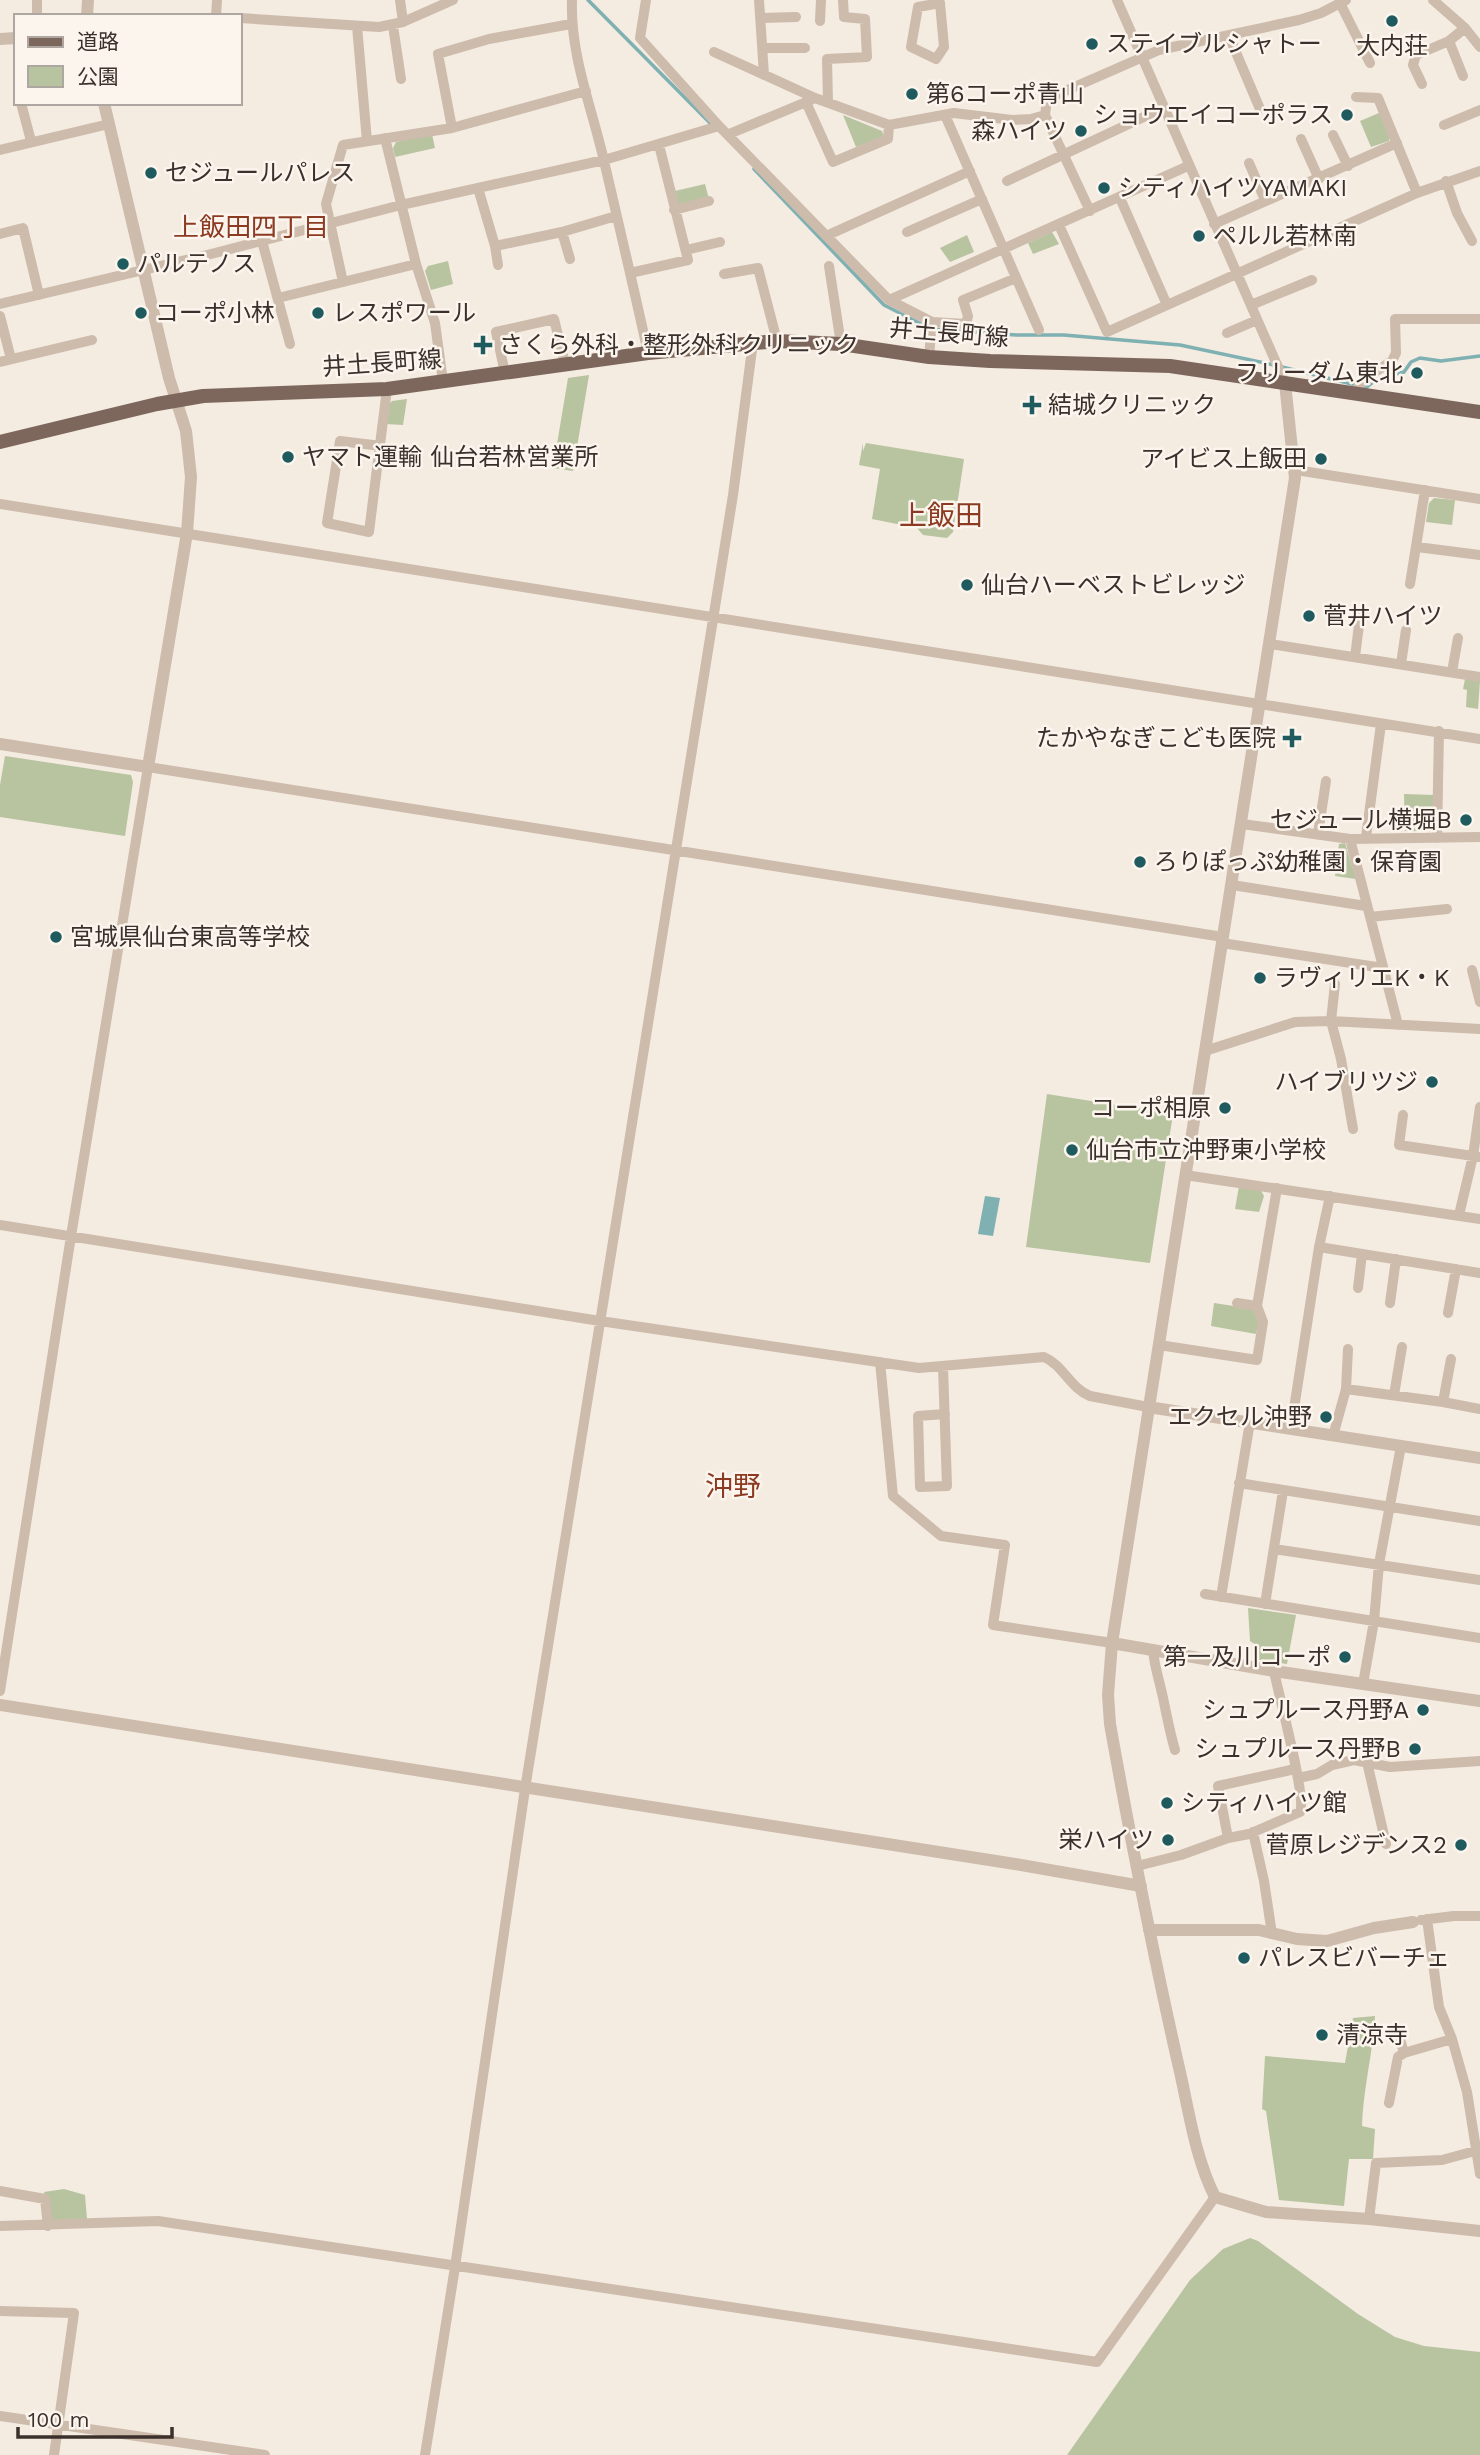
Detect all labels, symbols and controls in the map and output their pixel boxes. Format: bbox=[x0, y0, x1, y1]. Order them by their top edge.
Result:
marker: 大内荘 bbox=[1384, 13, 1400, 29]
legend bbox=[14, 14, 242, 105]
text: 道路 bbox=[77, 29, 119, 54]
place label: ステイブルシャトー bbox=[1106, 30, 1322, 58]
place label: 大内荘 bbox=[1356, 32, 1428, 60]
marker: ステイブルシャトー bbox=[1084, 36, 1100, 52]
text: 公園 bbox=[77, 64, 119, 89]
place label: 第6コーポ青山 bbox=[926, 80, 1085, 108]
marker: 第6コーポ青山 bbox=[904, 86, 920, 102]
place label: ショウエイコーポラス bbox=[1093, 101, 1333, 129]
marker: ショウエイコーポラス bbox=[1339, 107, 1355, 123]
place label: 森ハイツ bbox=[971, 117, 1067, 145]
marker: 森ハイツ bbox=[1073, 123, 1089, 139]
place label: セジュールパレス bbox=[165, 159, 355, 187]
marker: セジュールパレス bbox=[143, 165, 159, 181]
place label: シティハイツYAMAKI bbox=[1118, 174, 1347, 202]
marker: シティハイツYAMAKI bbox=[1096, 180, 1112, 196]
district label: 上飯田四丁目 bbox=[173, 212, 329, 242]
place label: ペルル若林南 bbox=[1213, 222, 1357, 250]
marker: ペルル若林南 bbox=[1191, 228, 1207, 244]
place label: パルテノス bbox=[137, 250, 256, 278]
marker: パルテノス bbox=[115, 256, 131, 272]
place label: コーポ小林 bbox=[155, 299, 275, 327]
place label: レスポワール bbox=[332, 299, 476, 327]
marker: コーポ小林 bbox=[133, 305, 149, 321]
marker: レスポワール bbox=[310, 305, 326, 321]
street label: 井土長町線 bbox=[888, 314, 1010, 352]
place label: さくら外科・整形外科クリニック bbox=[499, 331, 859, 359]
marker: さくら外科・整形外科クリニック bbox=[473, 335, 493, 355]
street label: 井土長町線 bbox=[321, 345, 443, 381]
place label: フリーダム東北 bbox=[1235, 359, 1403, 387]
marker: フリーダム東北 bbox=[1409, 365, 1425, 381]
place label: 結城クリニック bbox=[1048, 391, 1216, 419]
marker: 結城クリニック bbox=[1022, 395, 1042, 415]
place label: ヤマト運輸 仙台若林営業所 bbox=[302, 443, 598, 471]
place label: アイビス上飯田 bbox=[1140, 445, 1307, 473]
marker: ヤマト運輸 仙台若林営業所 bbox=[280, 449, 296, 465]
marker: アイビス上飯田 bbox=[1313, 451, 1329, 467]
district label: 上飯田 bbox=[899, 499, 983, 532]
place label: 仙台ハーベストビレッジ bbox=[981, 571, 1245, 599]
marker: 仙台ハーベストビレッジ bbox=[959, 577, 975, 593]
place label: 菅井ハイツ bbox=[1323, 602, 1443, 630]
marker: 菅井ハイツ bbox=[1301, 608, 1317, 624]
place label: たかやなぎこども医院 bbox=[1036, 724, 1276, 752]
marker: たかやなぎこども医院 bbox=[1282, 728, 1302, 748]
place label: セジュール横堀B bbox=[1270, 806, 1452, 834]
marker: セジュール横堀B bbox=[1458, 812, 1474, 828]
place label: ろりぽっぷ幼稚園・保育園 bbox=[1154, 848, 1442, 876]
marker: ろりぽっぷ幼稚園・保育園 bbox=[1132, 854, 1148, 870]
place label: 宮城県仙台東高等学校 bbox=[70, 923, 310, 951]
marker: 宮城県仙台東高等学校 bbox=[48, 929, 64, 945]
place label: ラヴィリエK・K bbox=[1274, 964, 1450, 992]
marker: ラヴィリエK・K bbox=[1252, 970, 1268, 986]
place label: ハイブリツジ bbox=[1274, 1068, 1418, 1096]
marker: ハイブリツジ bbox=[1424, 1074, 1440, 1090]
place label: コーポ相原 bbox=[1091, 1094, 1211, 1122]
marker: コーポ相原 bbox=[1217, 1100, 1233, 1116]
place label: 仙台市立沖野東小学校 bbox=[1086, 1136, 1326, 1164]
marker: 仙台市立沖野東小学校 bbox=[1064, 1142, 1080, 1158]
place label: エクセル沖野 bbox=[1168, 1403, 1312, 1431]
marker: エクセル沖野 bbox=[1318, 1409, 1334, 1425]
district label: 沖野 bbox=[705, 1470, 761, 1503]
place label: 第一及川コーポ bbox=[1163, 1643, 1331, 1671]
marker: 第一及川コーポ bbox=[1337, 1649, 1353, 1665]
place label: シュプルース丹野A bbox=[1202, 1696, 1409, 1724]
marker: シュプルース丹野A bbox=[1415, 1702, 1431, 1718]
place label: シュプルース丹野B bbox=[1195, 1735, 1401, 1763]
marker: シュプルース丹野B bbox=[1407, 1741, 1423, 1757]
place label: シティハイツ館 bbox=[1181, 1789, 1347, 1817]
marker: シティハイツ館 bbox=[1159, 1795, 1175, 1811]
place label: 栄ハイツ bbox=[1058, 1826, 1154, 1854]
place label: 菅原レジデンス2 bbox=[1265, 1831, 1447, 1859]
marker: 栄ハイツ bbox=[1160, 1832, 1176, 1848]
marker: 菅原レジデンス2 bbox=[1453, 1837, 1469, 1853]
place label: パレスビバーチェ bbox=[1258, 1944, 1450, 1972]
marker: パレスビバーチェ bbox=[1236, 1950, 1252, 1966]
place label: 清涼寺 bbox=[1336, 2021, 1408, 2049]
marker: 清涼寺 bbox=[1314, 2027, 1330, 2043]
scale bar bbox=[18, 2396, 172, 2440]
text: 100 m bbox=[28, 2407, 90, 2432]

